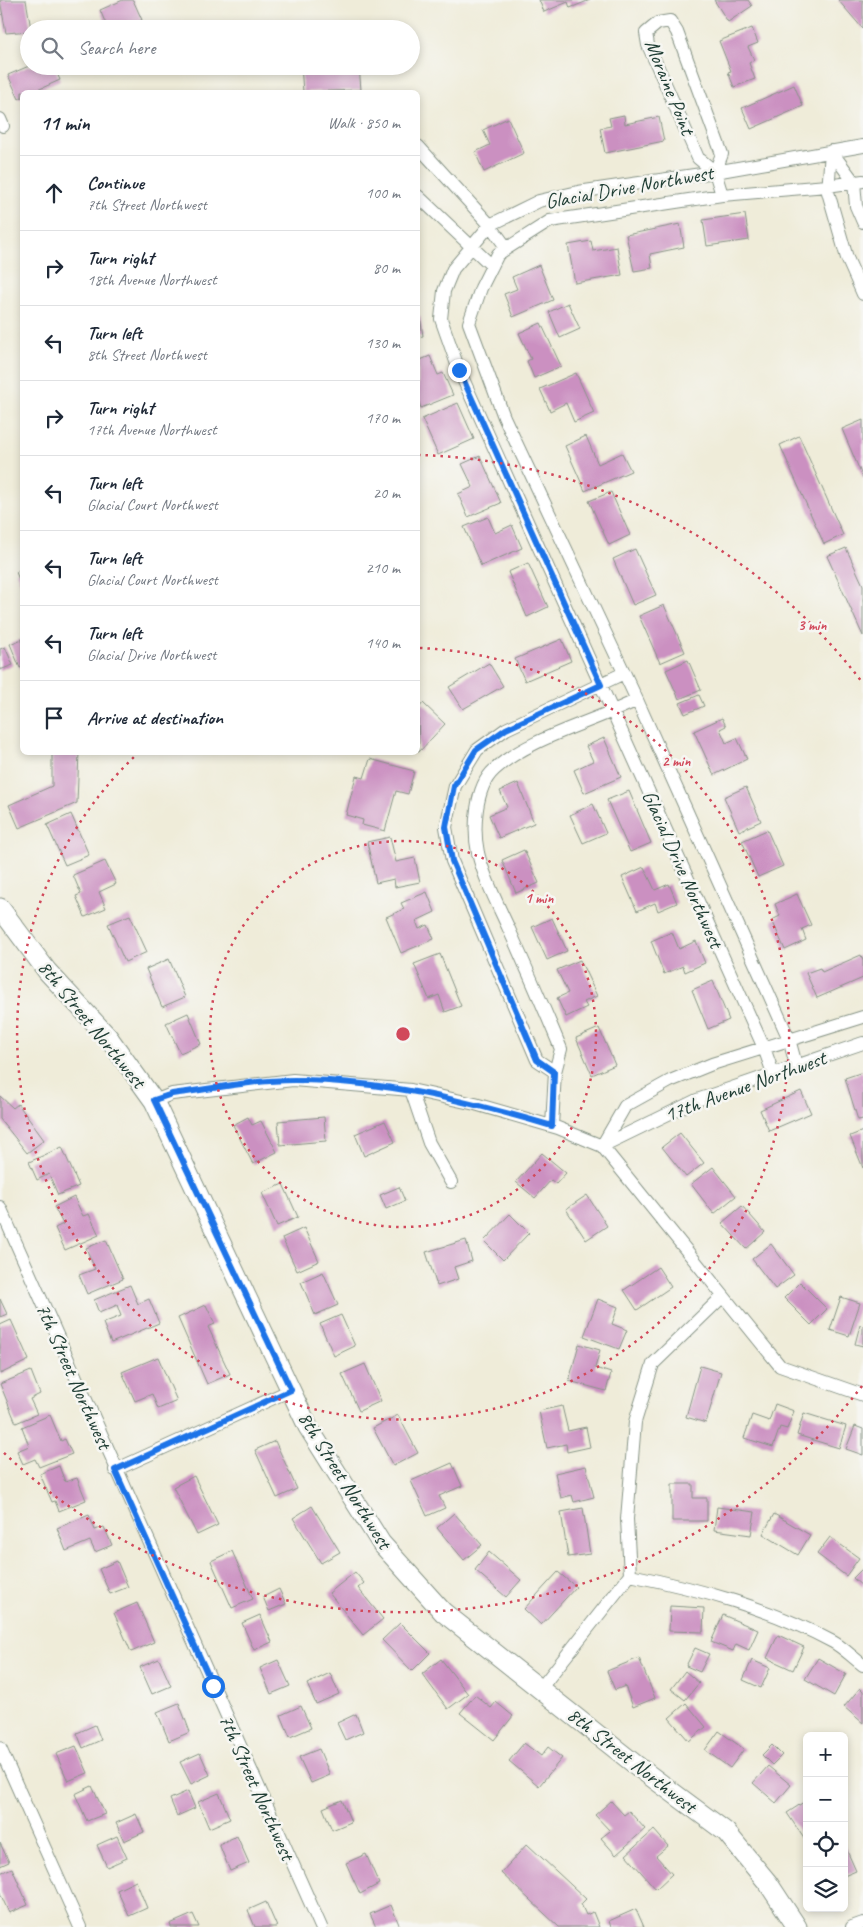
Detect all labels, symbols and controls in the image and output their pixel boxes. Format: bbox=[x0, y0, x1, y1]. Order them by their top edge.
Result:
search box bbox=[20, 20, 420, 75]
icon: search bbox=[38, 34, 66, 62]
street label: Moraine Point bbox=[639, 35, 702, 140]
text: Search here bbox=[78, 36, 155, 60]
text: 11 min bbox=[40, 110, 90, 136]
text: Walk · 850 m bbox=[328, 113, 400, 133]
street label: Glacial Drive Northwest bbox=[543, 159, 717, 215]
text: Continue bbox=[87, 171, 144, 195]
icon: ahead bbox=[40, 179, 68, 207]
text: 100 m bbox=[366, 183, 400, 203]
text: 7th Street Northwest bbox=[87, 195, 207, 215]
text: Turn right bbox=[87, 246, 154, 270]
icon: right bbox=[40, 254, 68, 282]
text: 80 m bbox=[373, 258, 400, 278]
text: 18th Avenue Northwest bbox=[87, 270, 217, 290]
text: Turn left bbox=[87, 321, 142, 345]
icon: left bbox=[40, 329, 68, 357]
text: 130 m bbox=[366, 333, 400, 353]
text: 8th Street Northwest bbox=[87, 345, 207, 365]
route end bbox=[448, 359, 471, 382]
text: Turn right bbox=[87, 396, 154, 420]
icon: right bbox=[40, 404, 68, 432]
text: 170 m bbox=[366, 408, 400, 428]
text: 17th Avenue Northwest bbox=[87, 420, 217, 440]
text: Turn left bbox=[87, 471, 142, 495]
icon: left bbox=[40, 479, 68, 507]
text: 20 m bbox=[373, 483, 400, 503]
text: Glacial Court Northwest bbox=[87, 495, 218, 515]
text: Turn left bbox=[87, 546, 142, 570]
icon: left bbox=[40, 554, 68, 582]
text: 210 m bbox=[366, 558, 400, 578]
text: Glacial Court Northwest bbox=[87, 570, 218, 590]
text: 3 min bbox=[798, 616, 827, 635]
text: Turn left bbox=[87, 621, 142, 645]
icon: left bbox=[40, 629, 68, 657]
text: 140 m bbox=[366, 633, 400, 653]
text: Glacial Drive Northwest bbox=[87, 645, 216, 665]
icon: arrive bbox=[40, 704, 68, 732]
text: Arrive at destination bbox=[87, 706, 223, 730]
text: 2 min bbox=[662, 752, 691, 771]
street label: Glacial Drive Northwest bbox=[637, 786, 730, 954]
text: 1 min bbox=[525, 889, 554, 908]
street label: 8th Street Northwest bbox=[32, 955, 153, 1095]
centre of rings bbox=[394, 1025, 412, 1043]
street label: 17th Avenue Northwest bbox=[661, 1044, 831, 1127]
street label: 7th Street Northwest bbox=[30, 1299, 119, 1455]
street label: 8th Street Northwest bbox=[292, 1406, 399, 1555]
route start bbox=[202, 1675, 225, 1698]
street label: 8th Street Northwest bbox=[562, 1701, 704, 1820]
street label: 7th Street Northwest bbox=[213, 1710, 302, 1866]
map controls bbox=[803, 1732, 848, 1912]
button: + bbox=[803, 1732, 848, 1777]
button: − bbox=[803, 1777, 848, 1822]
button: locate bbox=[803, 1822, 848, 1867]
button: layers bbox=[803, 1867, 848, 1912]

